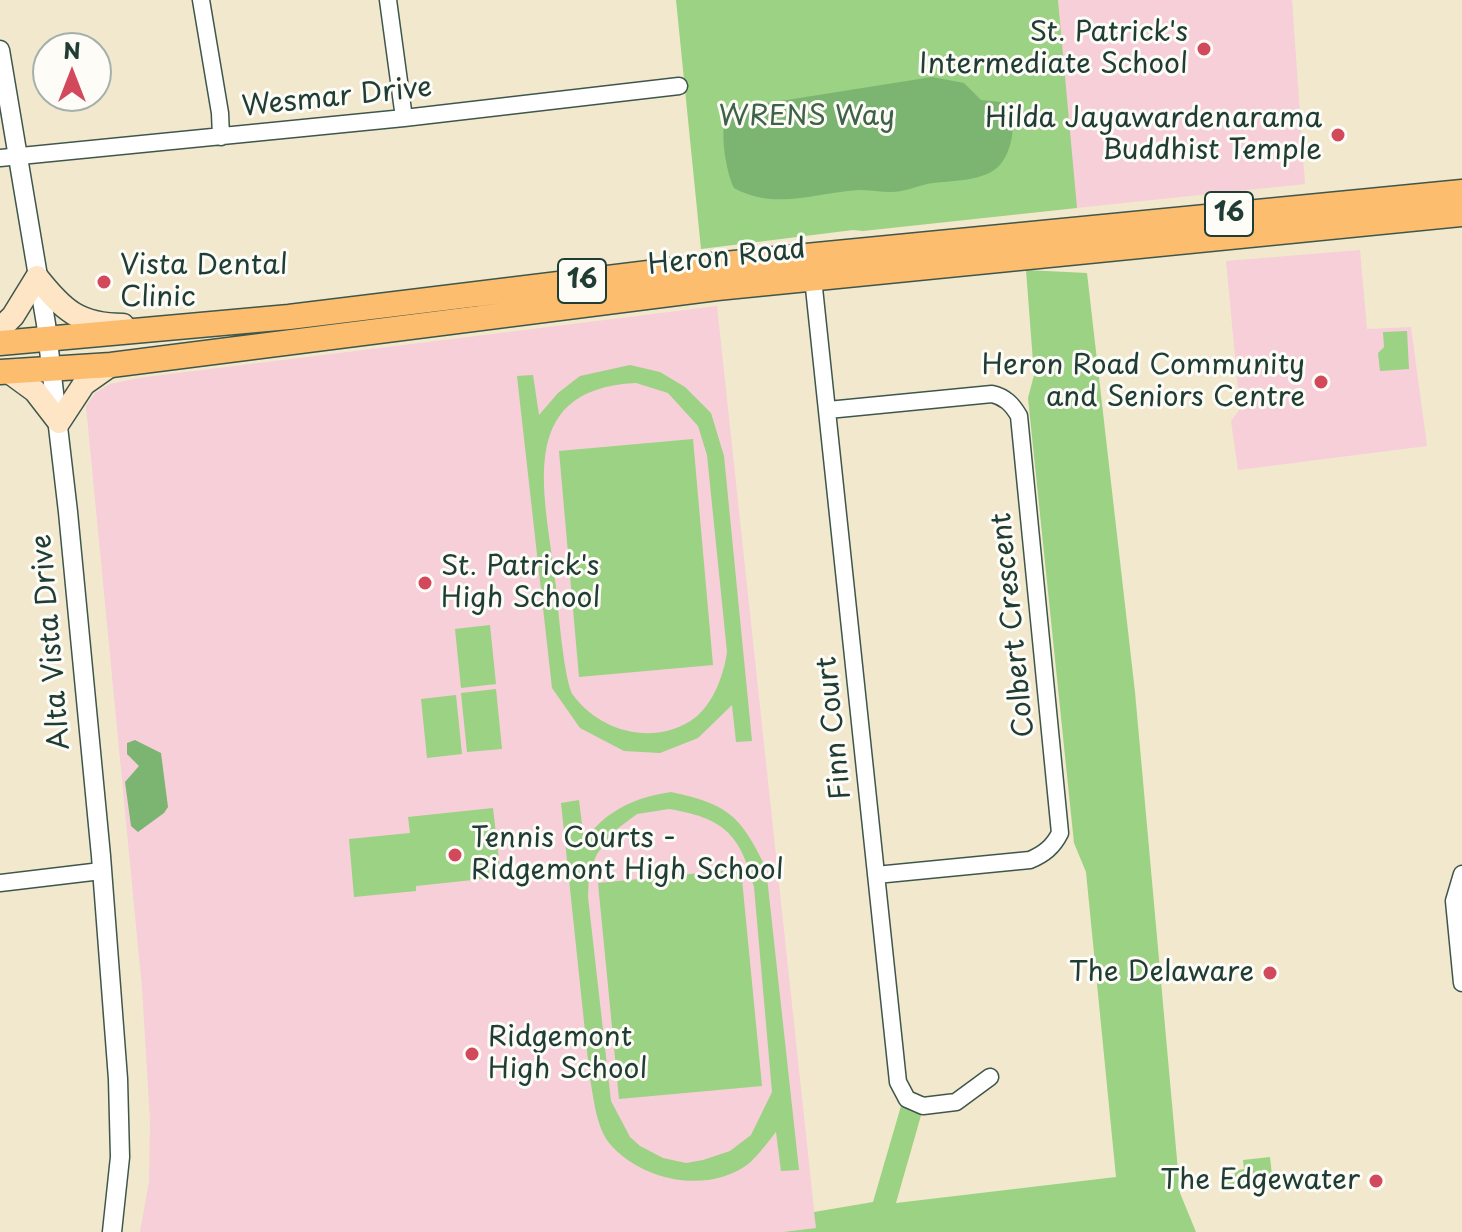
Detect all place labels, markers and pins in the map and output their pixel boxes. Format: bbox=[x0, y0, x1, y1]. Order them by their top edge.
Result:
place label: St. Patrick's Intermediate School bbox=[919, 16, 1188, 82]
marker: St. Patrick's Intermediate School bbox=[1195, 40, 1213, 58]
place label: Hilda Jayawardenarama Buddhist Temple bbox=[985, 102, 1322, 168]
marker: Hilda Jayawardenarama Buddhist Temple bbox=[1329, 126, 1347, 144]
place label: Vista Dental Clinic bbox=[120, 249, 288, 315]
marker: Vista Dental Clinic bbox=[95, 273, 113, 291]
place label: Heron Road Community and Seniors Centre bbox=[982, 349, 1305, 415]
marker: Heron Road Community and Seniors Centre bbox=[1312, 373, 1330, 391]
place label: St. Patrick's High School bbox=[441, 550, 600, 616]
marker: St. Patrick's High School bbox=[416, 574, 434, 592]
place label: Tennis Courts - Ridgemont High School bbox=[471, 822, 784, 888]
marker: Tennis Courts - Ridgemont High School bbox=[446, 846, 464, 864]
place label: The Delaware bbox=[1069, 956, 1254, 990]
marker: The Delaware bbox=[1261, 964, 1279, 982]
place label: Ridgemont High School bbox=[488, 1021, 647, 1087]
marker: Ridgemont High School bbox=[463, 1045, 481, 1063]
place label: The Edgewater bbox=[1160, 1164, 1360, 1198]
marker: The Edgewater bbox=[1367, 1172, 1385, 1190]

